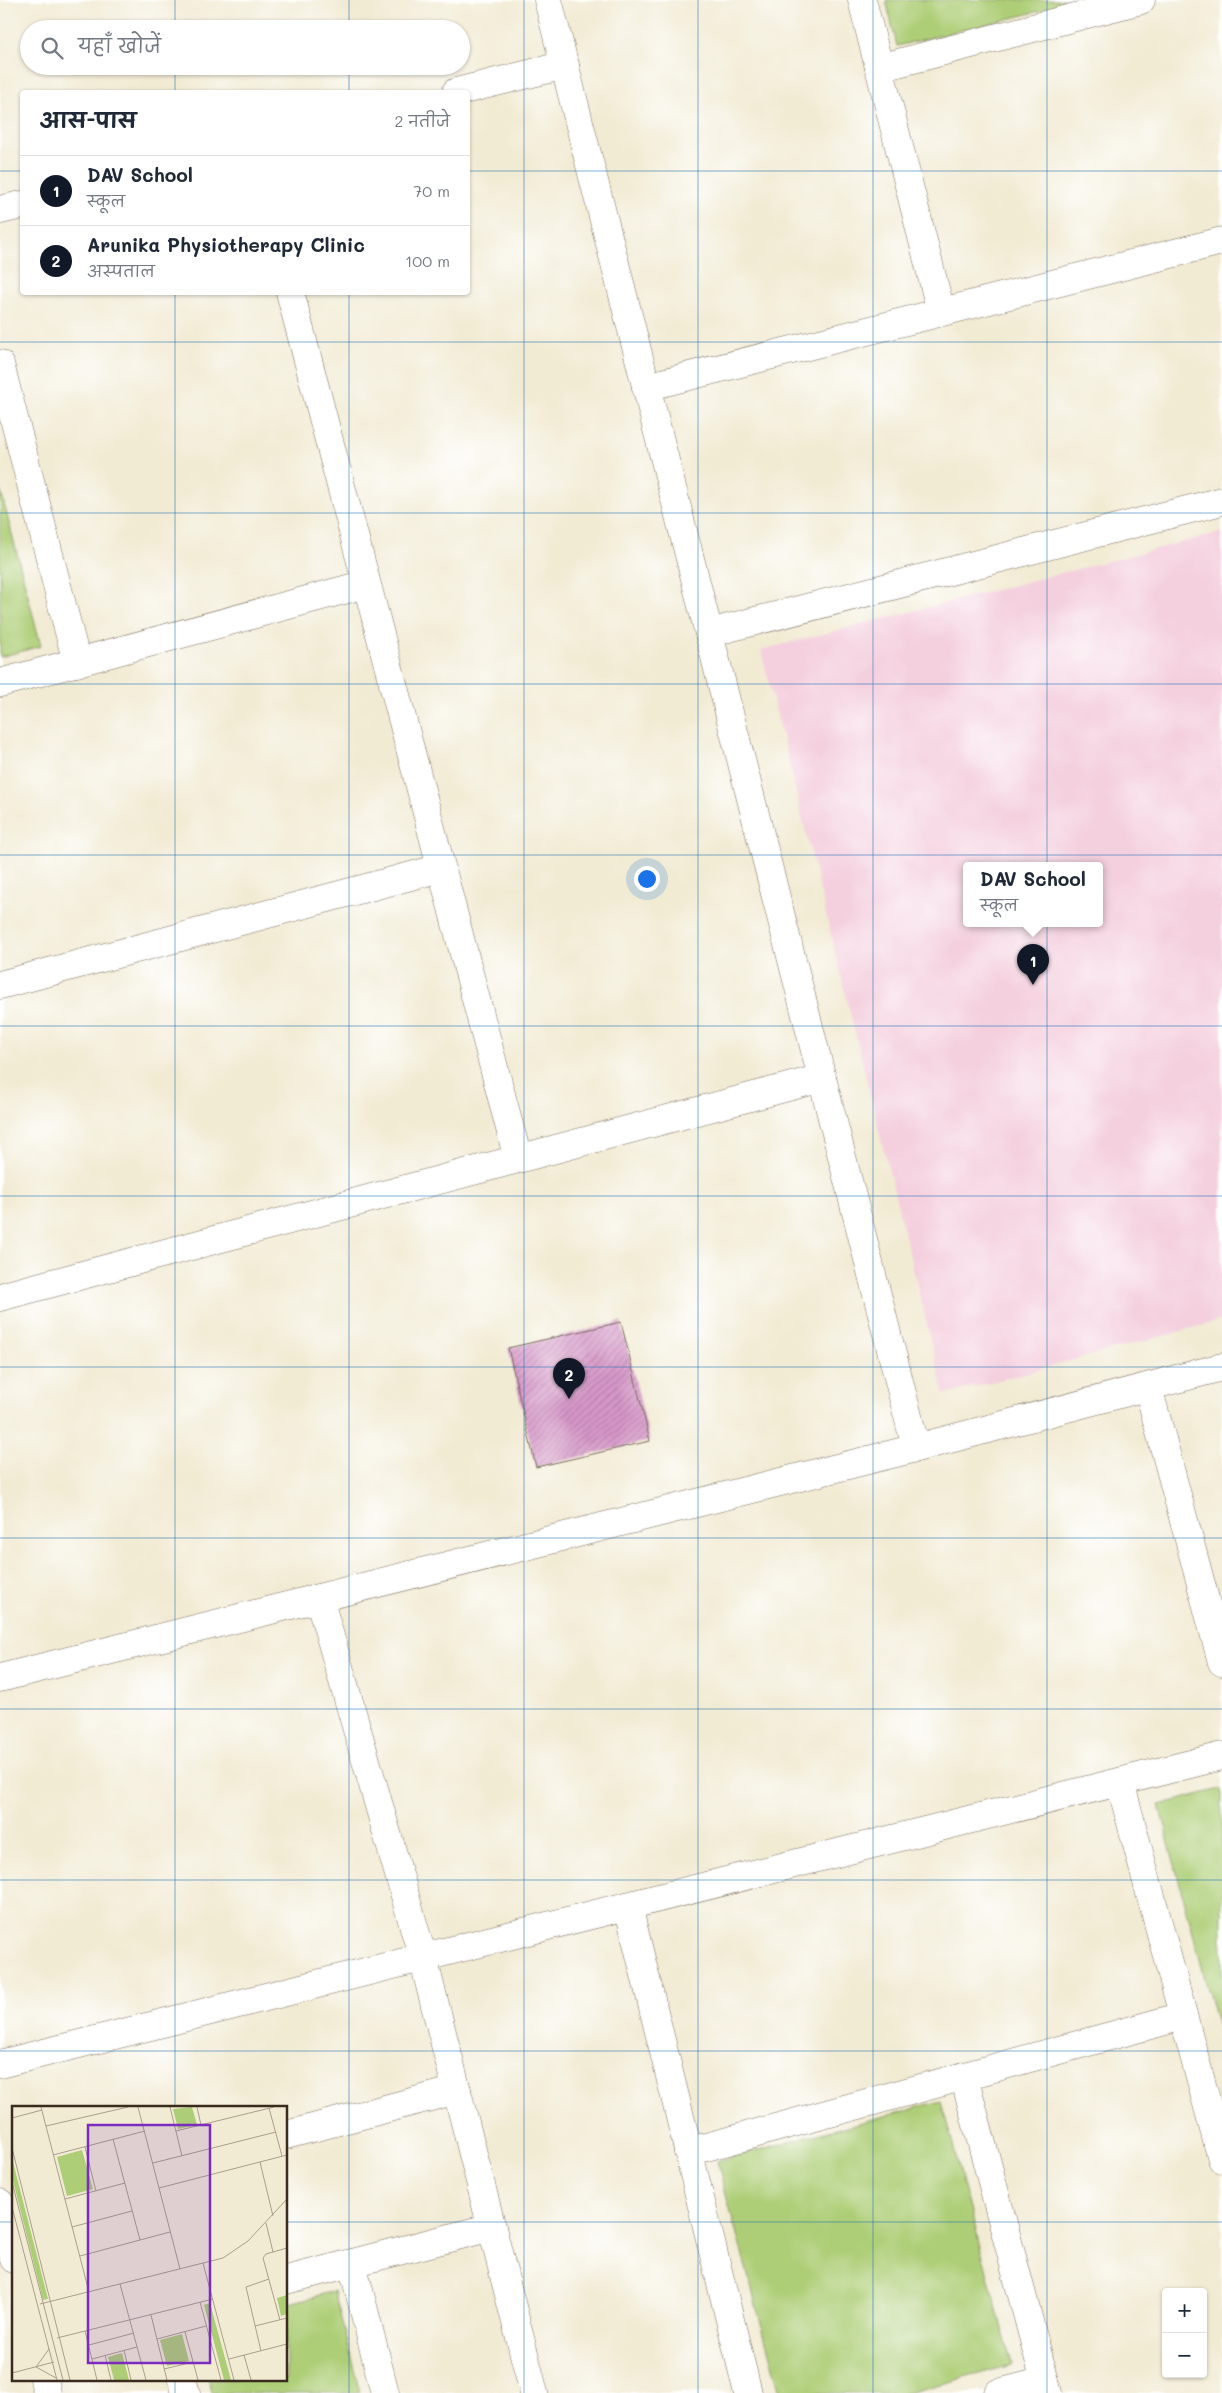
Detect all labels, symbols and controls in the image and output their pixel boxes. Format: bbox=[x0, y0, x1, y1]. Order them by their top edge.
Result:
search box bbox=[20, 20, 470, 75]
text: यहाँ खोजें bbox=[78, 33, 161, 58]
icon: search bbox=[38, 34, 66, 62]
text: आस-पास bbox=[40, 106, 136, 133]
text: 2 नतीजे bbox=[394, 110, 450, 131]
text: DAV School bbox=[87, 162, 193, 187]
text: 1 bbox=[52, 180, 60, 201]
text: 70 m bbox=[413, 180, 450, 201]
text: स्कूल bbox=[87, 190, 125, 211]
text: Arunika Physiotherapy Clinic bbox=[87, 232, 365, 257]
text: 2 bbox=[52, 250, 60, 271]
text: 100 m bbox=[405, 250, 450, 271]
text: अस्पताल bbox=[87, 260, 155, 281]
popup bbox=[963, 862, 1103, 927]
your location bbox=[634, 866, 660, 892]
text: DAV School bbox=[980, 866, 1086, 891]
text: स्कूल bbox=[980, 894, 1018, 915]
pin: 1 bbox=[1017, 944, 1049, 985]
pin: 2 bbox=[553, 1358, 585, 1399]
inset map bbox=[12, 2106, 288, 2380]
map controls bbox=[1162, 2288, 1207, 2378]
button: + bbox=[1162, 2288, 1207, 2333]
button: − bbox=[1162, 2333, 1207, 2378]

